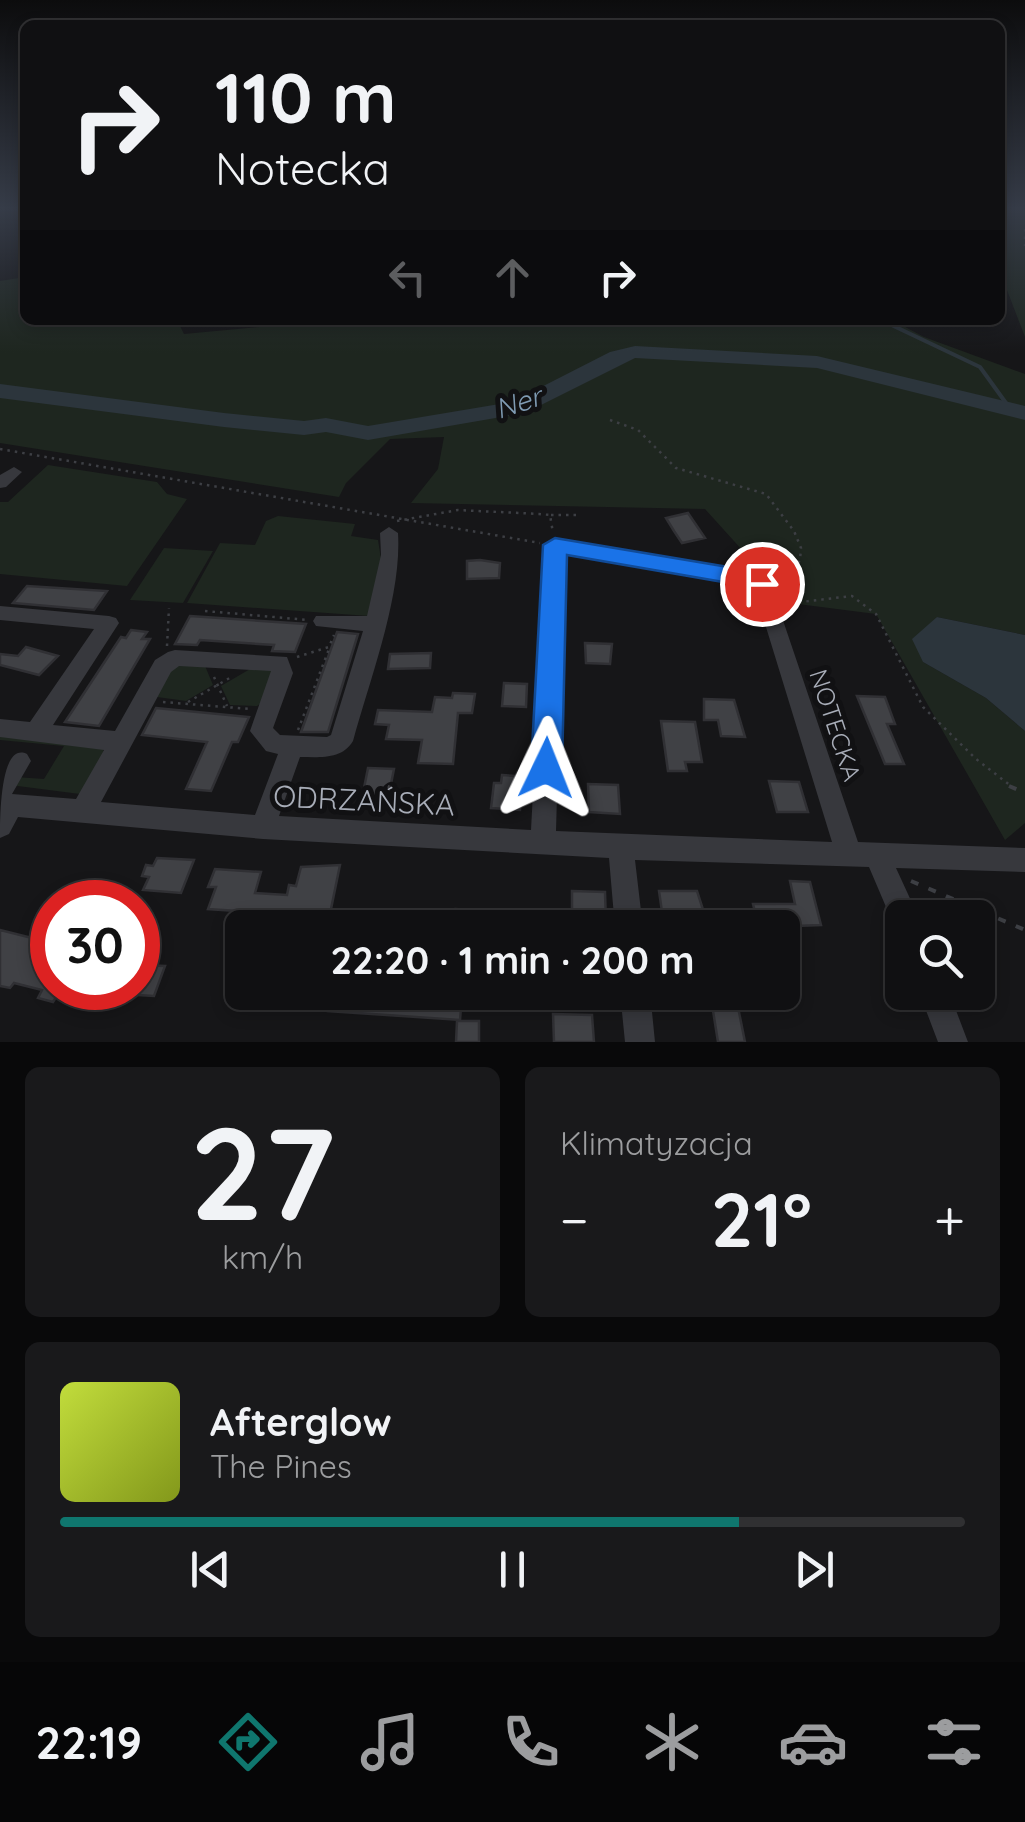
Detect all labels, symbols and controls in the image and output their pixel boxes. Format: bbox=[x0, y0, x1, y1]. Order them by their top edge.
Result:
text: 110 m bbox=[215, 53, 397, 141]
icon: right bbox=[50, 60, 180, 190]
text: Notecka bbox=[215, 140, 390, 196]
icon: left bbox=[380, 250, 435, 305]
icon: ahead bbox=[485, 250, 540, 305]
icon: right bbox=[590, 250, 645, 305]
water label: Ner bbox=[490, 377, 549, 426]
pin bbox=[720, 542, 805, 627]
icon: arrive bbox=[735, 557, 790, 612]
street label: NOTECKA bbox=[803, 665, 869, 785]
position arrow bbox=[494, 716, 598, 820]
street label: ODRZAŃSKA bbox=[272, 776, 456, 824]
speed limit sign: 30 bbox=[30, 880, 160, 1010]
map controls bbox=[885, 900, 995, 1010]
button: search bbox=[885, 900, 995, 1010]
text: 22:20 · 1 min · 200 m bbox=[330, 936, 695, 984]
text: 27 bbox=[190, 1090, 335, 1253]
text: Klimatyzacja bbox=[560, 1123, 753, 1163]
text: 21° bbox=[711, 1172, 812, 1266]
text: − bbox=[560, 1185, 589, 1254]
text: + bbox=[934, 1185, 965, 1254]
text: km/h bbox=[222, 1237, 303, 1277]
text: Afterglow bbox=[210, 1398, 392, 1446]
text: The Pines bbox=[210, 1446, 352, 1486]
icon: previous bbox=[183, 1542, 238, 1597]
icon: pause bbox=[485, 1542, 540, 1597]
icon: next bbox=[787, 1542, 842, 1597]
icon: directions bbox=[213, 1707, 283, 1777]
icon: music bbox=[355, 1707, 425, 1777]
icon: phone bbox=[496, 1707, 566, 1777]
icon: climate bbox=[637, 1707, 707, 1777]
icon: car bbox=[778, 1707, 848, 1777]
icon: filters bbox=[919, 1707, 989, 1777]
text: 22:19 bbox=[36, 1714, 142, 1770]

